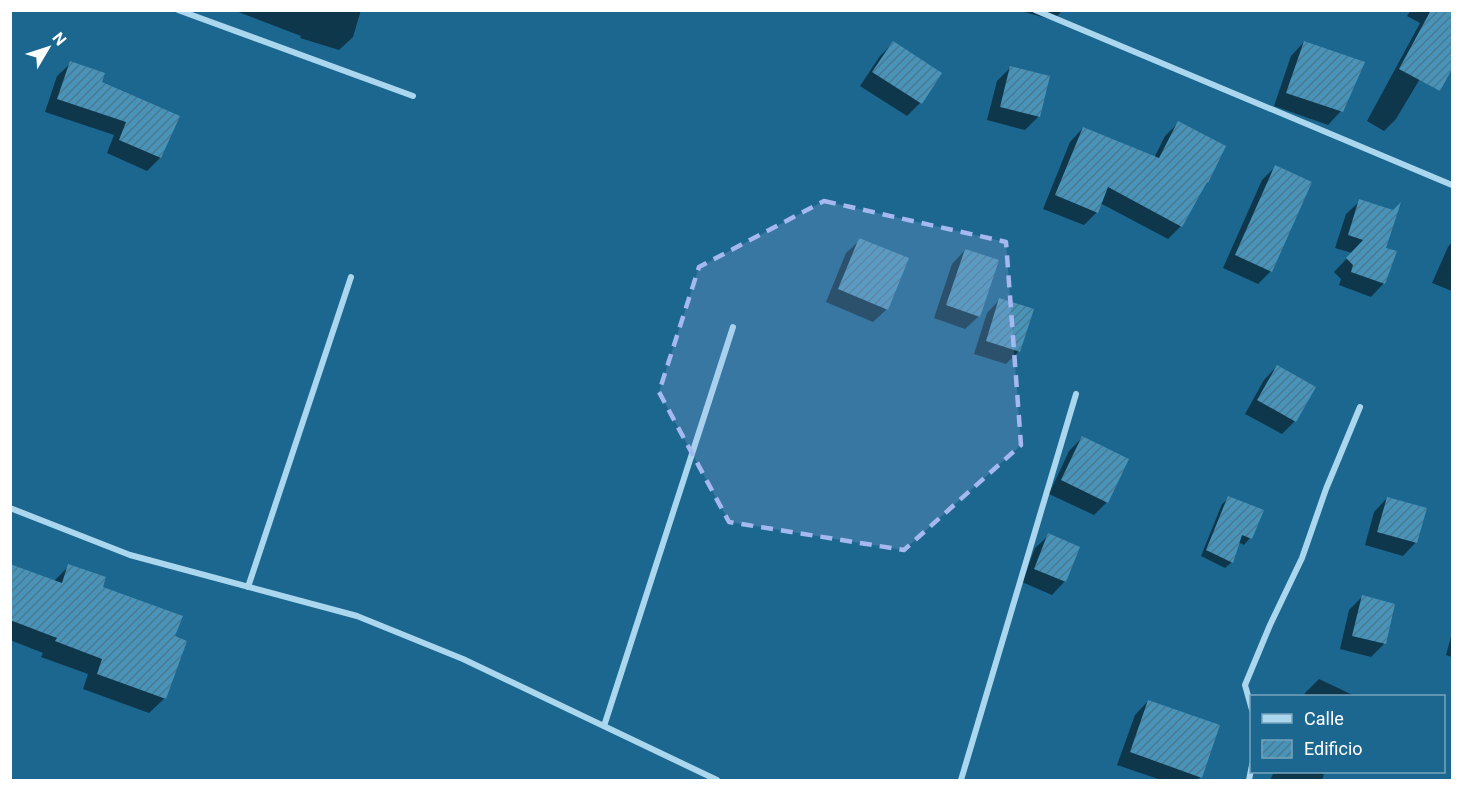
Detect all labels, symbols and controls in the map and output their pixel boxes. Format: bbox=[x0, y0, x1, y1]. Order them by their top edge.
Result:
north arrow bbox=[18, 18, 78, 78]
text: N bbox=[48, 29, 70, 49]
legend bbox=[1250, 695, 1445, 773]
text: Calle bbox=[1304, 708, 1344, 729]
text: Edificio bbox=[1304, 738, 1363, 759]

